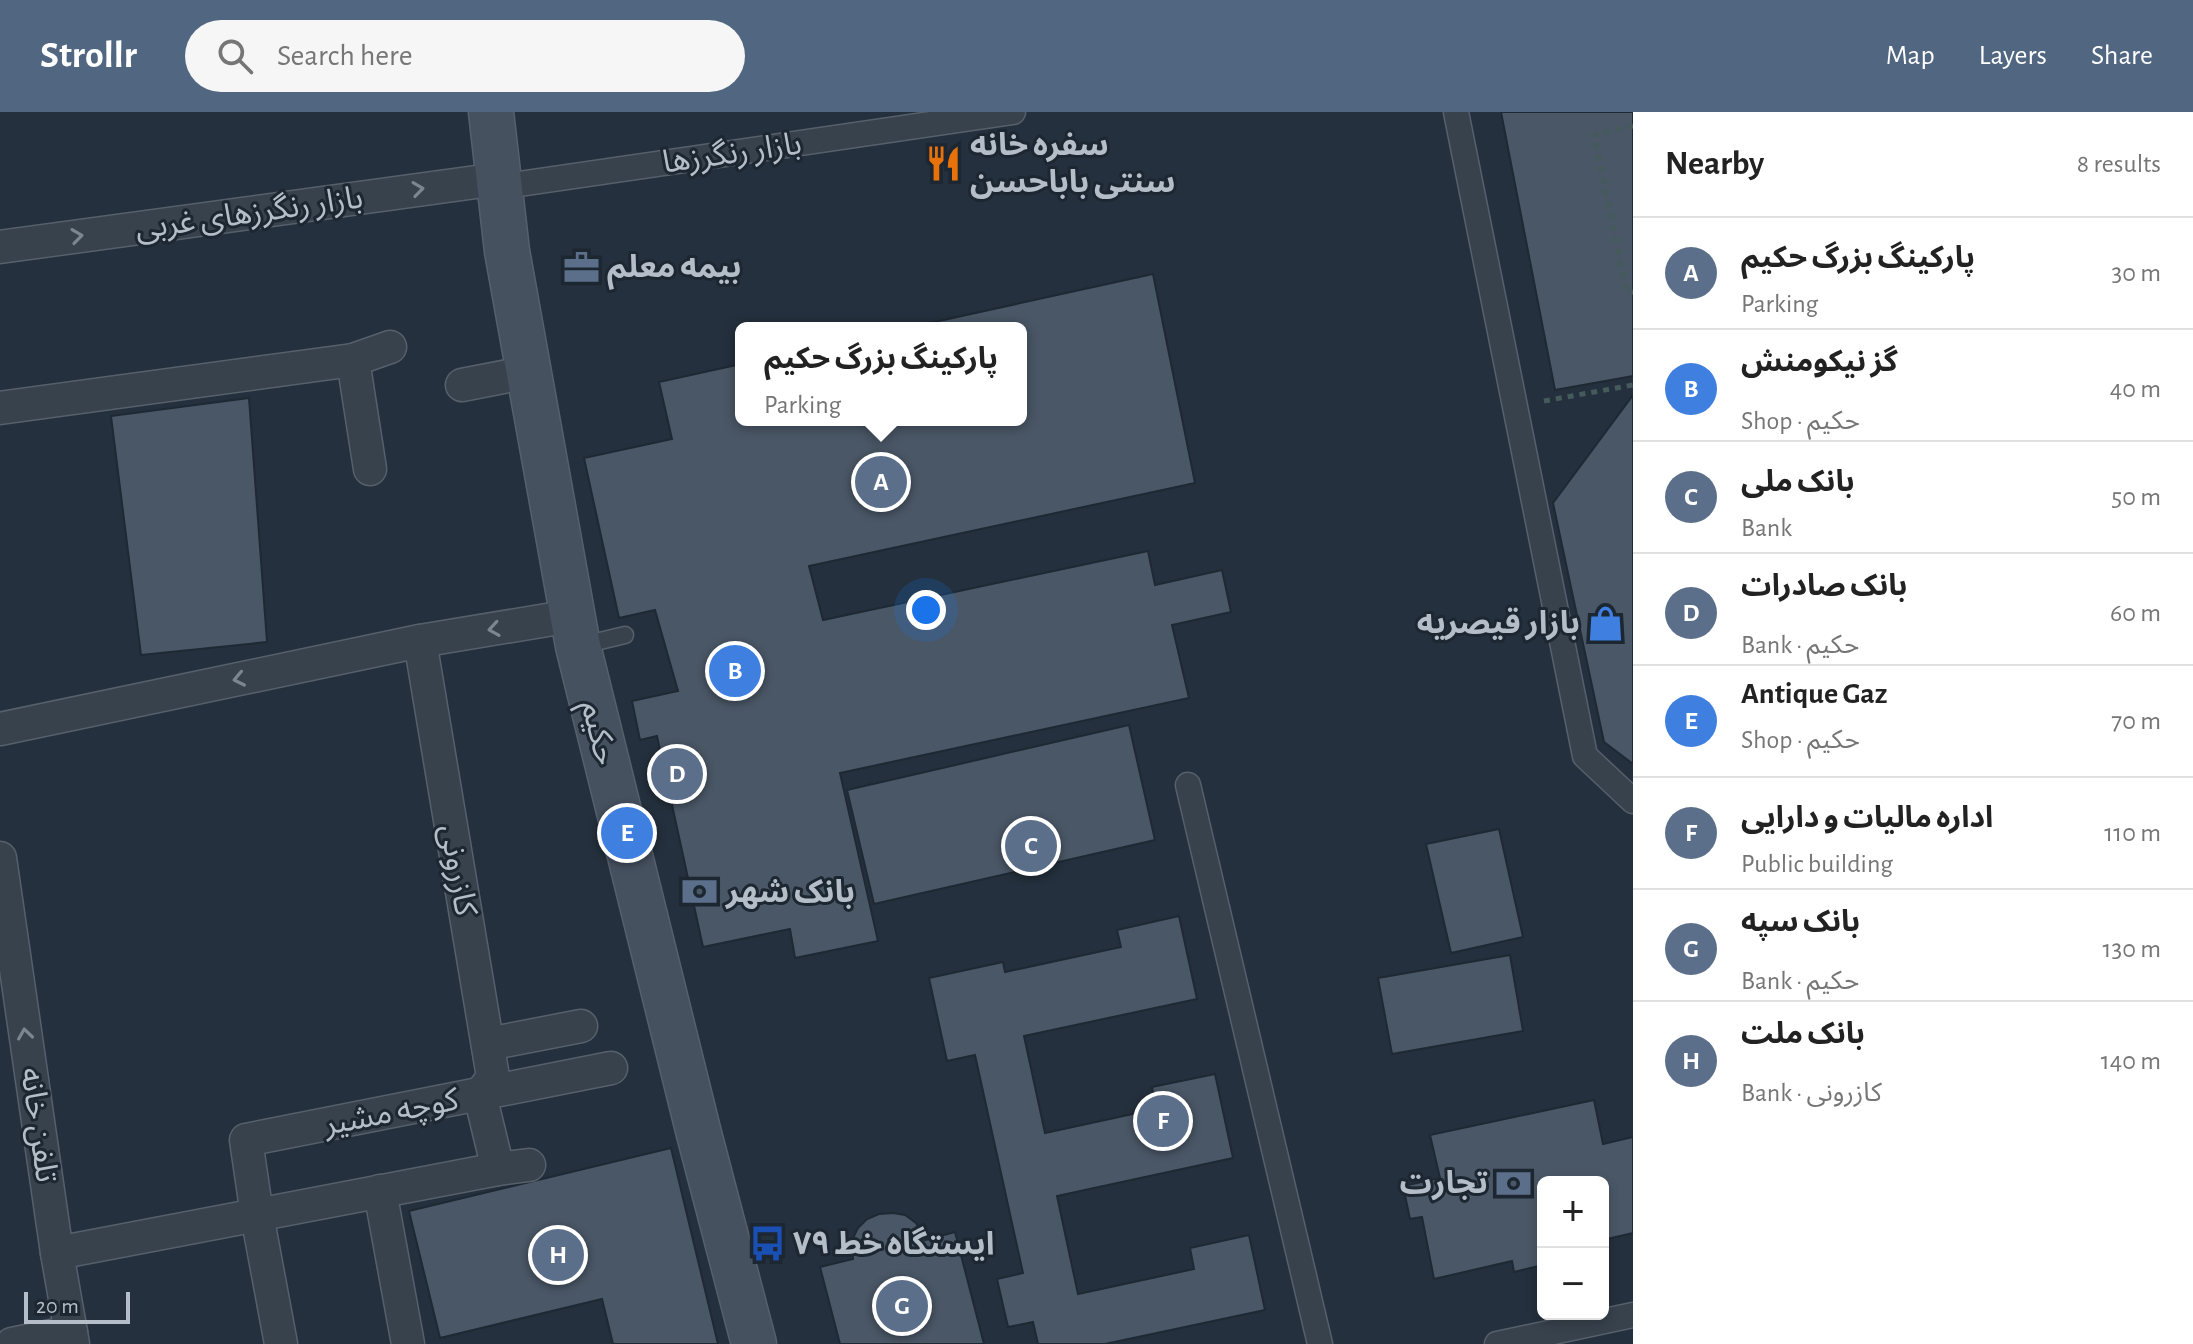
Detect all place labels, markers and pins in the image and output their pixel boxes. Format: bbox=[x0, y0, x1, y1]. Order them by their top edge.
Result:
place label: سفره خانه سنتی باباحسن bbox=[970, 129, 1175, 199]
restaurant icon: سفره خانه سنتی باباحسن bbox=[925, 144, 963, 182]
office icon: بیمه معلم bbox=[562, 248, 600, 286]
place label: بیمه معلم bbox=[607, 251, 741, 290]
pin: A bbox=[855, 452, 907, 512]
shop icon: بازار قیصریه bbox=[1587, 604, 1625, 642]
place label: بازار قیصریه bbox=[1417, 607, 1580, 641]
pin: B bbox=[709, 641, 761, 701]
pin: D bbox=[651, 744, 703, 804]
pin: E bbox=[601, 803, 653, 863]
pin: C bbox=[1005, 816, 1057, 876]
bank icon: بانک شهر bbox=[681, 873, 719, 911]
place label: بانک شهر bbox=[724, 876, 855, 910]
pin: F bbox=[1137, 1091, 1189, 1151]
bank icon: تجارت bbox=[1495, 1164, 1533, 1202]
place label: تجارت bbox=[1400, 1167, 1488, 1201]
pin: H bbox=[532, 1225, 584, 1285]
bus stop icon: ایستگاه خط ۷۹ bbox=[748, 1225, 786, 1263]
place label: ایستگاه خط ۷۹ bbox=[793, 1226, 994, 1261]
pin: G bbox=[876, 1276, 928, 1336]

